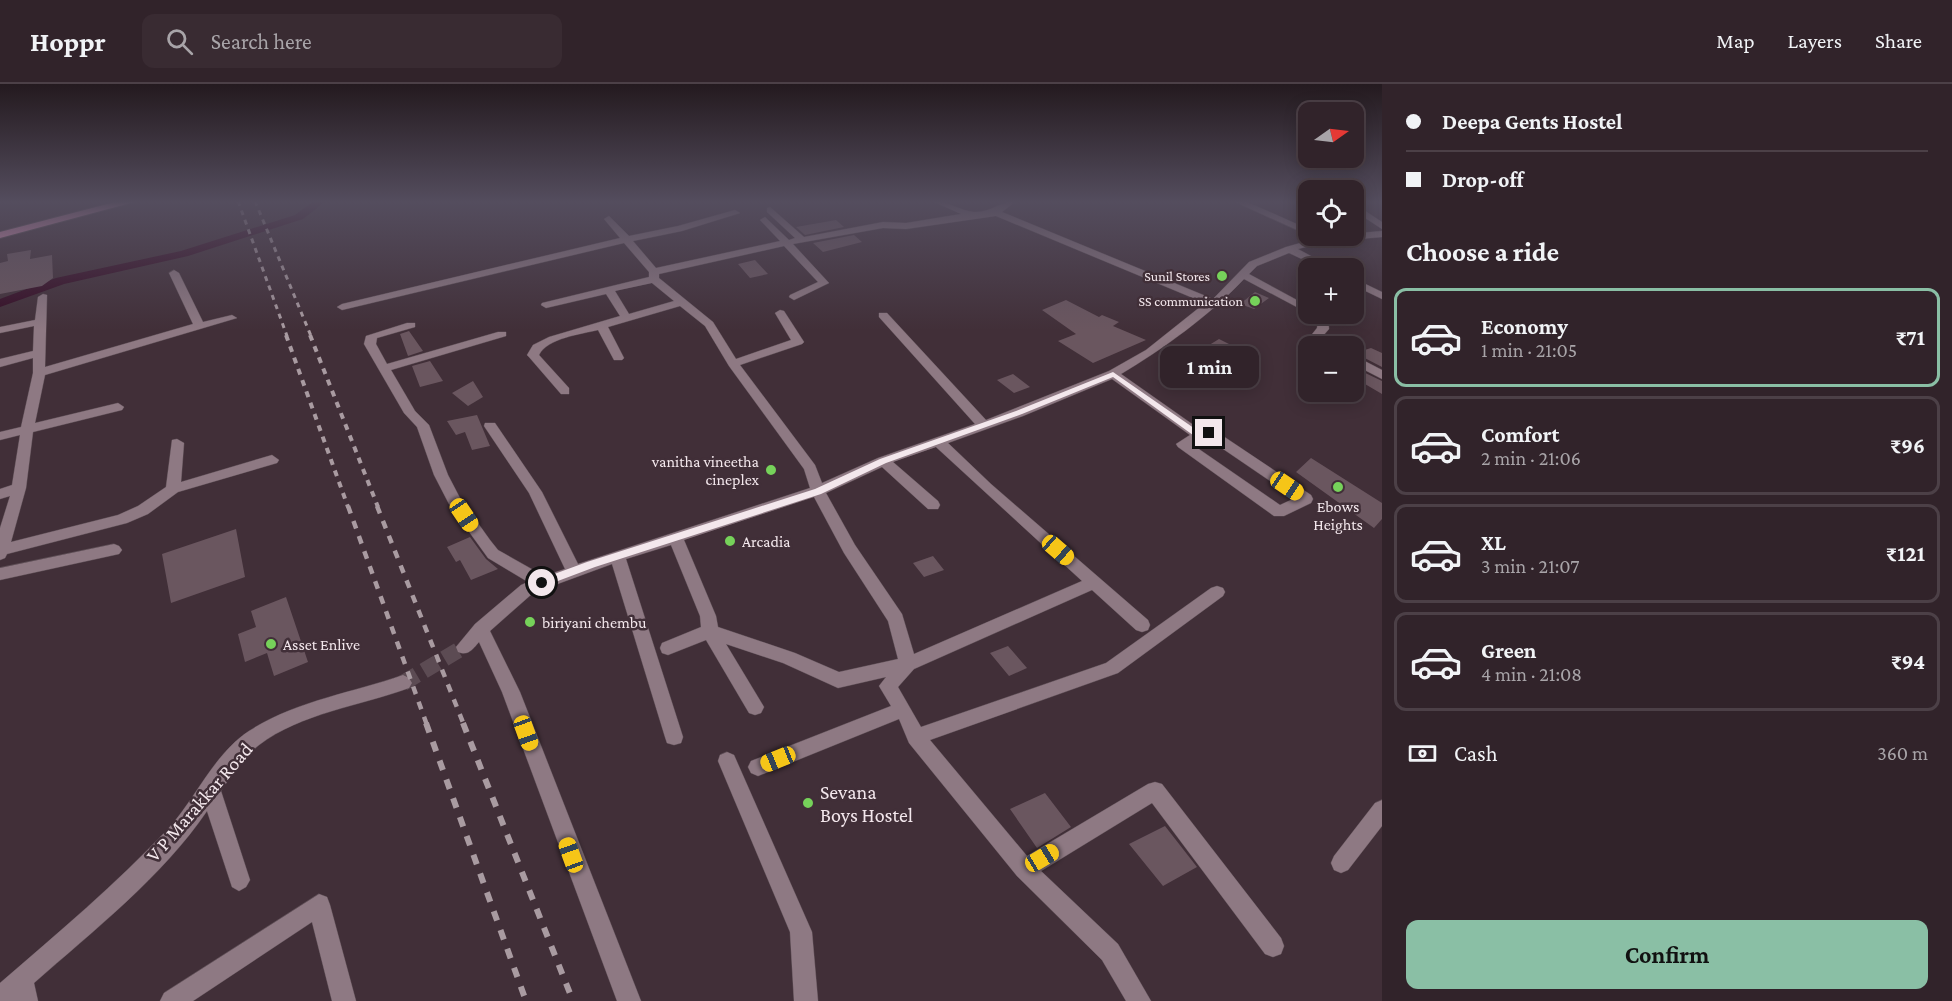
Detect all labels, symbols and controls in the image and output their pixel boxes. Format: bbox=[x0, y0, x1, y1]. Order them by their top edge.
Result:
search box bbox=[142, 14, 562, 68]
icon: search bbox=[163, 25, 196, 58]
text: Hoppr bbox=[30, 26, 106, 57]
text: Search here bbox=[211, 29, 312, 54]
text: Map bbox=[1716, 29, 1755, 53]
text: Layers bbox=[1788, 29, 1842, 53]
text: Share bbox=[1875, 29, 1922, 53]
north arrow bbox=[1298, 102, 1364, 168]
map controls bbox=[1298, 102, 1364, 402]
text: Deepa Gents Hostel bbox=[1442, 109, 1622, 134]
text: Drop-off bbox=[1442, 167, 1524, 192]
button: locate bbox=[1298, 180, 1364, 246]
text: Choose a ride bbox=[1406, 237, 1559, 267]
button: + bbox=[1298, 258, 1364, 324]
place label: Sunil Stores bbox=[1144, 268, 1210, 284]
marker: Sunil Stores bbox=[1215, 269, 1229, 283]
place label: SS communication bbox=[1138, 293, 1243, 309]
marker: SS communication bbox=[1248, 294, 1262, 308]
icon: car bbox=[1409, 311, 1463, 365]
text: Economy bbox=[1481, 314, 1568, 339]
text: ₹71 bbox=[1895, 325, 1925, 350]
button: − bbox=[1298, 336, 1364, 402]
text: 1 min · 21:05 bbox=[1481, 339, 1577, 361]
callout: 1 min bbox=[1160, 346, 1258, 388]
text: 1 min bbox=[1187, 356, 1232, 378]
route end bbox=[1195, 419, 1222, 446]
icon: car bbox=[1409, 419, 1463, 473]
text: Comfort bbox=[1481, 422, 1559, 447]
text: ₹96 bbox=[1890, 433, 1925, 458]
text: 2 min · 21:06 bbox=[1481, 447, 1581, 469]
place label: vanitha vineetha cineplex bbox=[651, 453, 760, 489]
marker: vanitha vineetha cineplex bbox=[764, 463, 778, 477]
car bbox=[1267, 468, 1307, 504]
marker: Ebows Heights bbox=[1331, 480, 1345, 494]
car bbox=[446, 495, 482, 535]
place label: Ebows Heights bbox=[1313, 498, 1363, 534]
icon: car bbox=[1409, 527, 1463, 581]
text: XL bbox=[1481, 530, 1506, 555]
car bbox=[1039, 531, 1077, 569]
place label: Arcadia bbox=[742, 533, 791, 550]
marker: Arcadia bbox=[723, 534, 737, 548]
text: ₹121 bbox=[1886, 541, 1925, 566]
text: 3 min · 21:07 bbox=[1481, 555, 1579, 577]
route start bbox=[528, 569, 555, 596]
place label: biriyani chembu bbox=[542, 614, 647, 632]
marker: biriyani chembu bbox=[523, 615, 537, 629]
icon: car bbox=[1409, 635, 1463, 689]
place label: Asset Enlive bbox=[283, 636, 360, 653]
marker: Asset Enlive bbox=[264, 637, 278, 651]
text: Green bbox=[1481, 638, 1537, 663]
text: ₹94 bbox=[1891, 649, 1925, 674]
text: 4 min · 21:08 bbox=[1481, 663, 1582, 685]
car bbox=[511, 713, 541, 753]
icon: cash bbox=[1406, 737, 1439, 770]
street label: V P Marakkar Road bbox=[141, 738, 257, 866]
text: Cash bbox=[1454, 741, 1498, 766]
text: 360 m bbox=[1877, 742, 1928, 764]
car bbox=[758, 744, 798, 774]
place label: Sevana Boys Hostel bbox=[820, 781, 913, 827]
marker: Sevana Boys Hostel bbox=[801, 796, 815, 810]
car bbox=[556, 835, 586, 875]
car bbox=[1022, 841, 1062, 875]
button: Confirm bbox=[1406, 920, 1928, 989]

